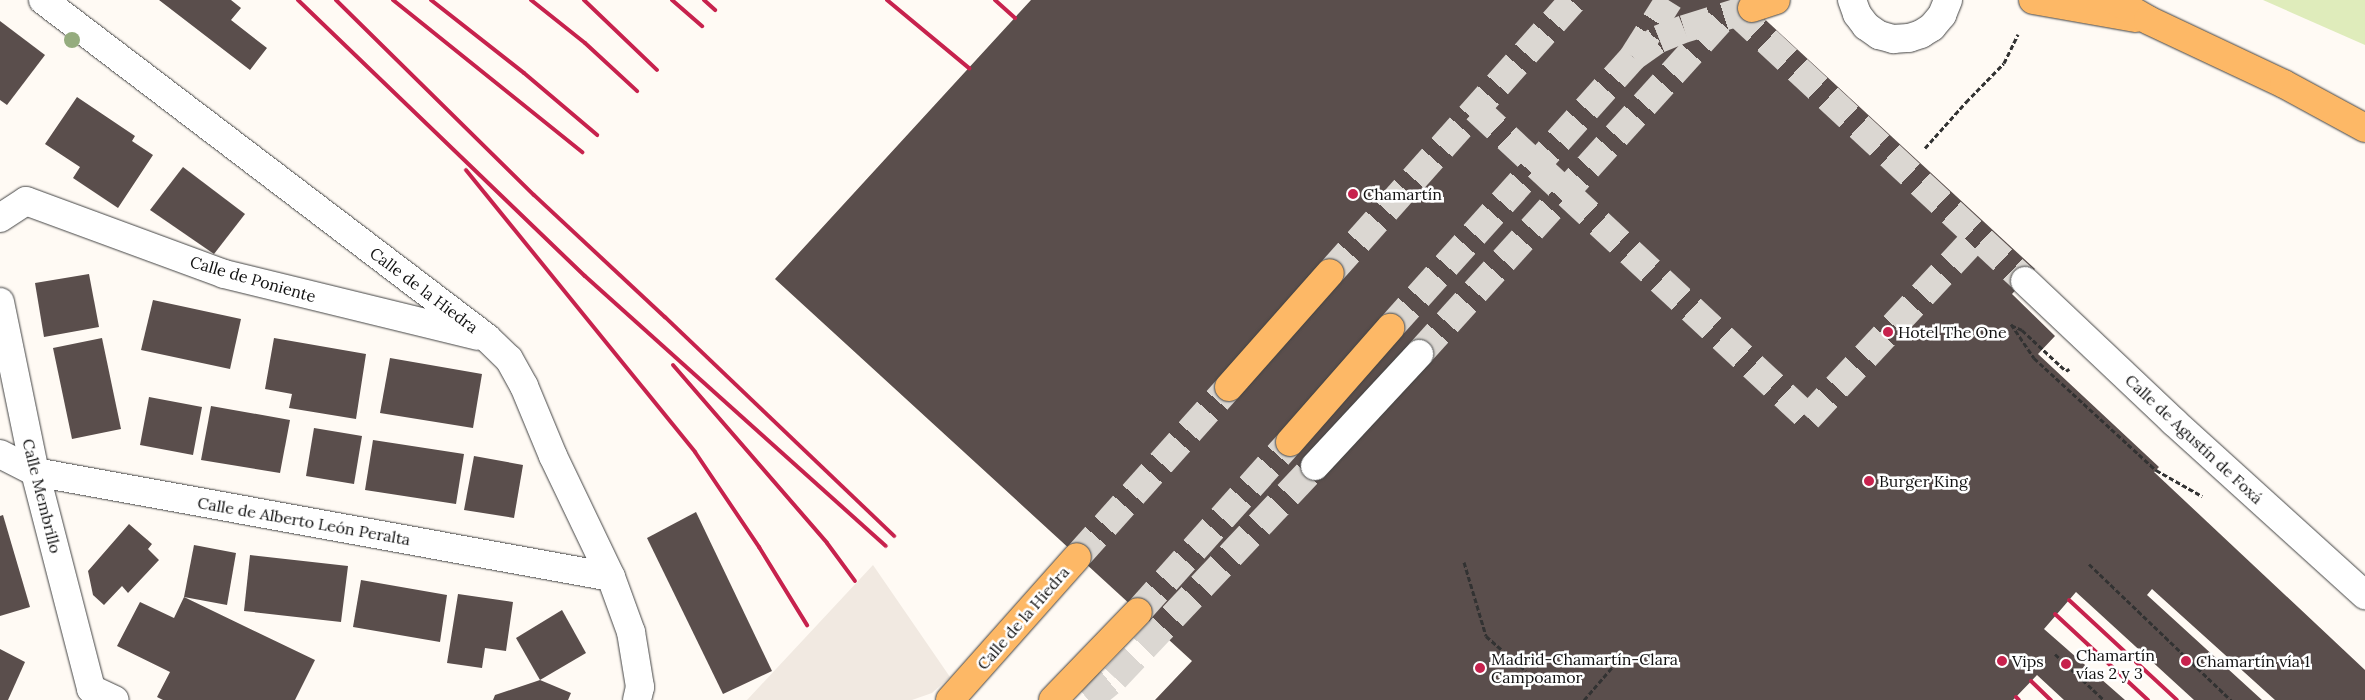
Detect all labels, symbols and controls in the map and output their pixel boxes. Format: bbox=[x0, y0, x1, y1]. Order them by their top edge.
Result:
place label: Chamartín bbox=[1363, 184, 1442, 204]
marker: Chamartín bbox=[1347, 188, 1359, 200]
street label: Calle de la Hiedra bbox=[366, 243, 482, 337]
street label: Calle de Poniente bbox=[188, 252, 318, 306]
place label: Hotel The One bbox=[1898, 322, 2007, 342]
marker: Hotel The One bbox=[1882, 326, 1894, 338]
street label: Calle de Agustín de Foxá bbox=[2121, 370, 2267, 508]
street label: Calle Membrillo bbox=[18, 437, 66, 555]
place label: Burger King bbox=[1879, 471, 1968, 491]
marker: Burger King bbox=[1863, 475, 1875, 487]
street label: Calle de Alberto León Peralta bbox=[196, 493, 412, 549]
street label: Calle de la Hiedra bbox=[973, 563, 1073, 673]
place label: Chamartín vías 2 y 3 bbox=[2076, 645, 2155, 683]
place label: Madrid-Chamartín-Clara Campoamor bbox=[1491, 649, 1678, 687]
place label: Vips bbox=[2012, 651, 2044, 671]
place label: Chamartín vía 1 bbox=[2196, 651, 2310, 671]
marker: Vips bbox=[1996, 655, 2008, 667]
marker: Chamartín vía 1 bbox=[2180, 655, 2192, 667]
marker: Chamartín vías 2 y 3 bbox=[2060, 658, 2072, 670]
marker: Madrid-Chamartín-Clara Campoamor bbox=[1473, 661, 1487, 675]

